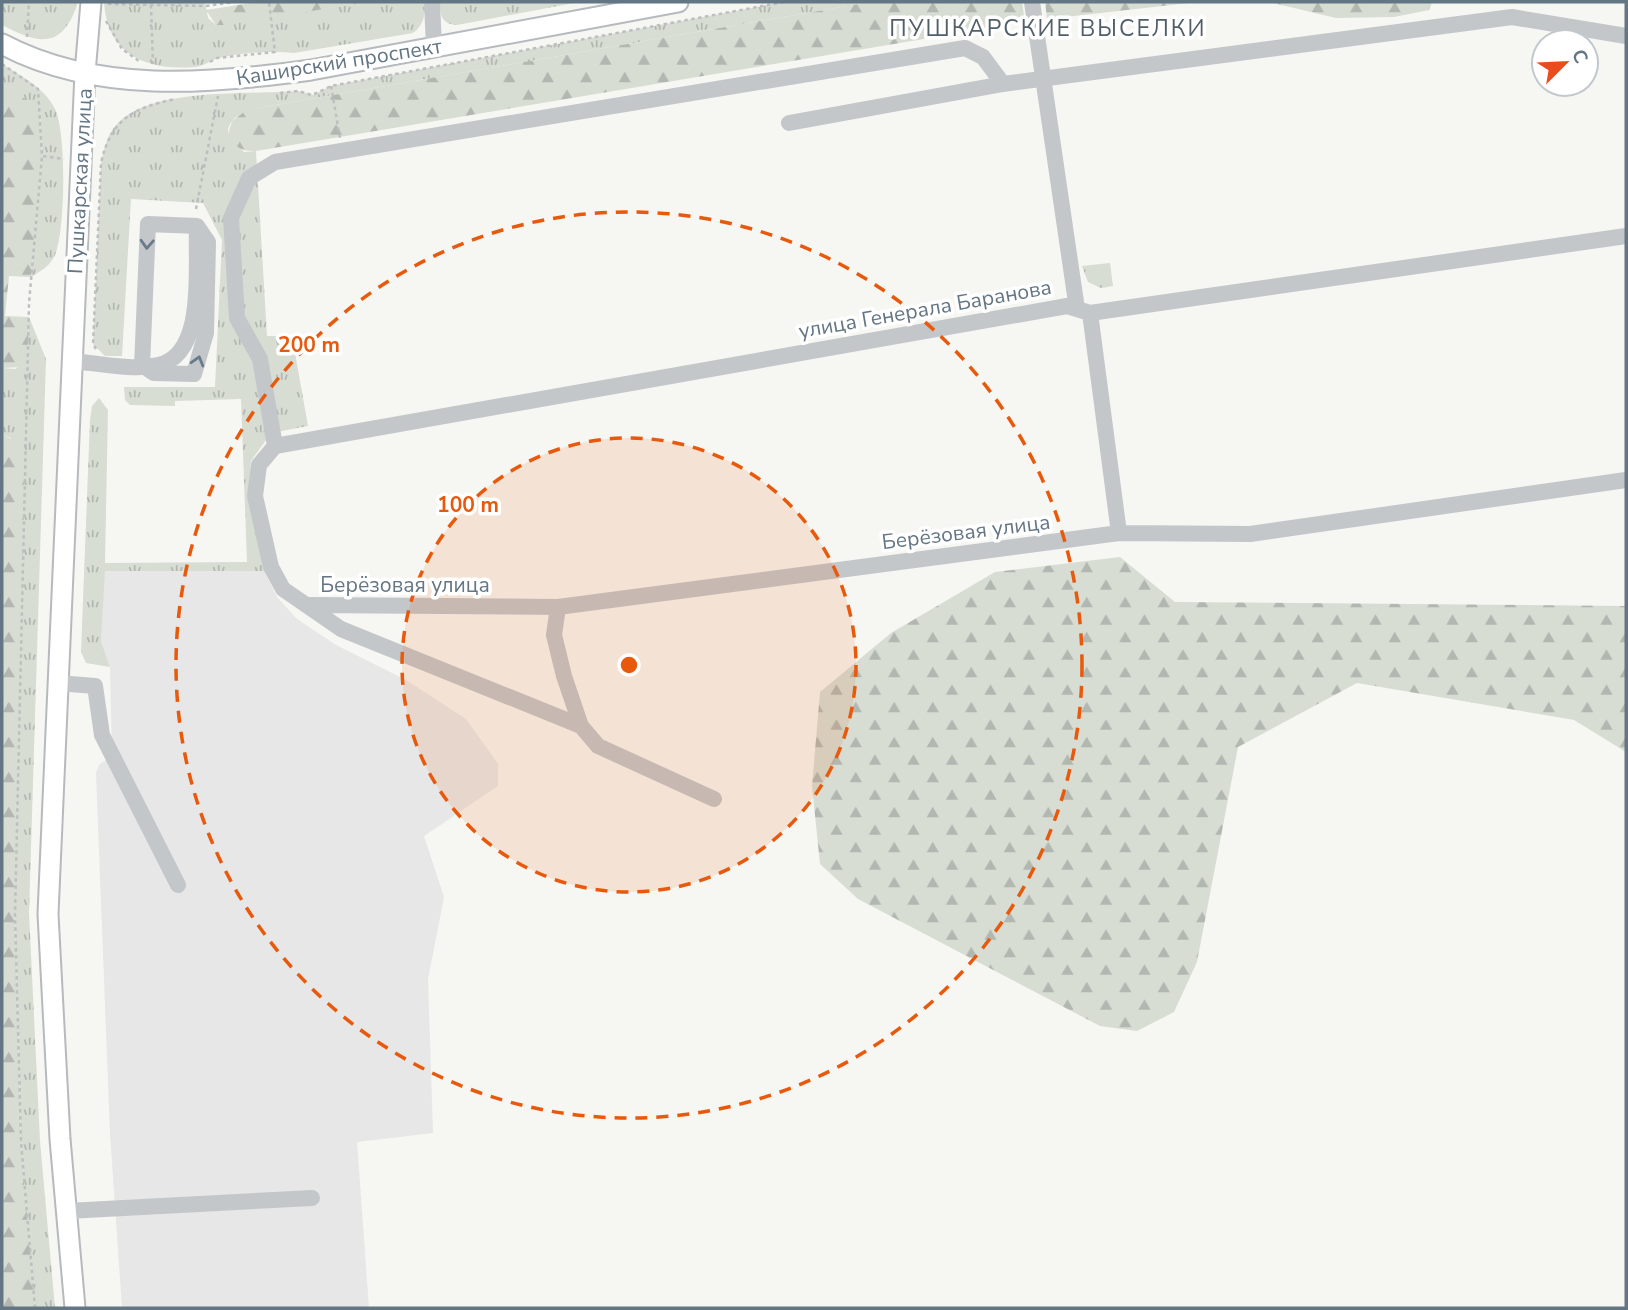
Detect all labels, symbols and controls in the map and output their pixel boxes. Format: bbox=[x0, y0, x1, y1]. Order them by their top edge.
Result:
district label: ПУШКАРСКИЕ ВЫСЕЛКИ bbox=[889, 13, 1207, 44]
north arrow bbox=[1530, 28, 1600, 98]
street label: Каширский проспект bbox=[234, 32, 444, 92]
text: С bbox=[1565, 45, 1594, 68]
street label: Пушкарская улица bbox=[61, 87, 99, 275]
one-way arrow bbox=[140, 239, 155, 250]
street label: улица Генерала Баранова bbox=[796, 273, 1054, 345]
text: 200 m bbox=[278, 331, 340, 359]
one-way arrow bbox=[190, 355, 204, 367]
text: 100 m bbox=[437, 491, 499, 519]
street label: Берёзовая улица bbox=[880, 508, 1052, 556]
street label: Берёзовая улица bbox=[320, 571, 490, 599]
centre of rings bbox=[617, 653, 641, 677]

